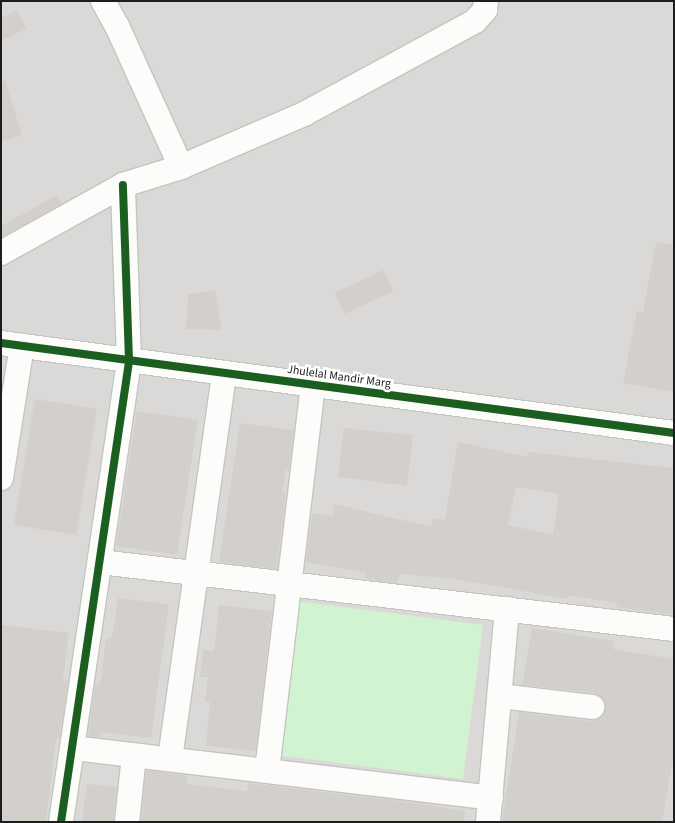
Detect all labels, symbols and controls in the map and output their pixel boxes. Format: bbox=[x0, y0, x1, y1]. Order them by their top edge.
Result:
street label: Jhulelal Mandir Marg bbox=[286, 363, 392, 391]

